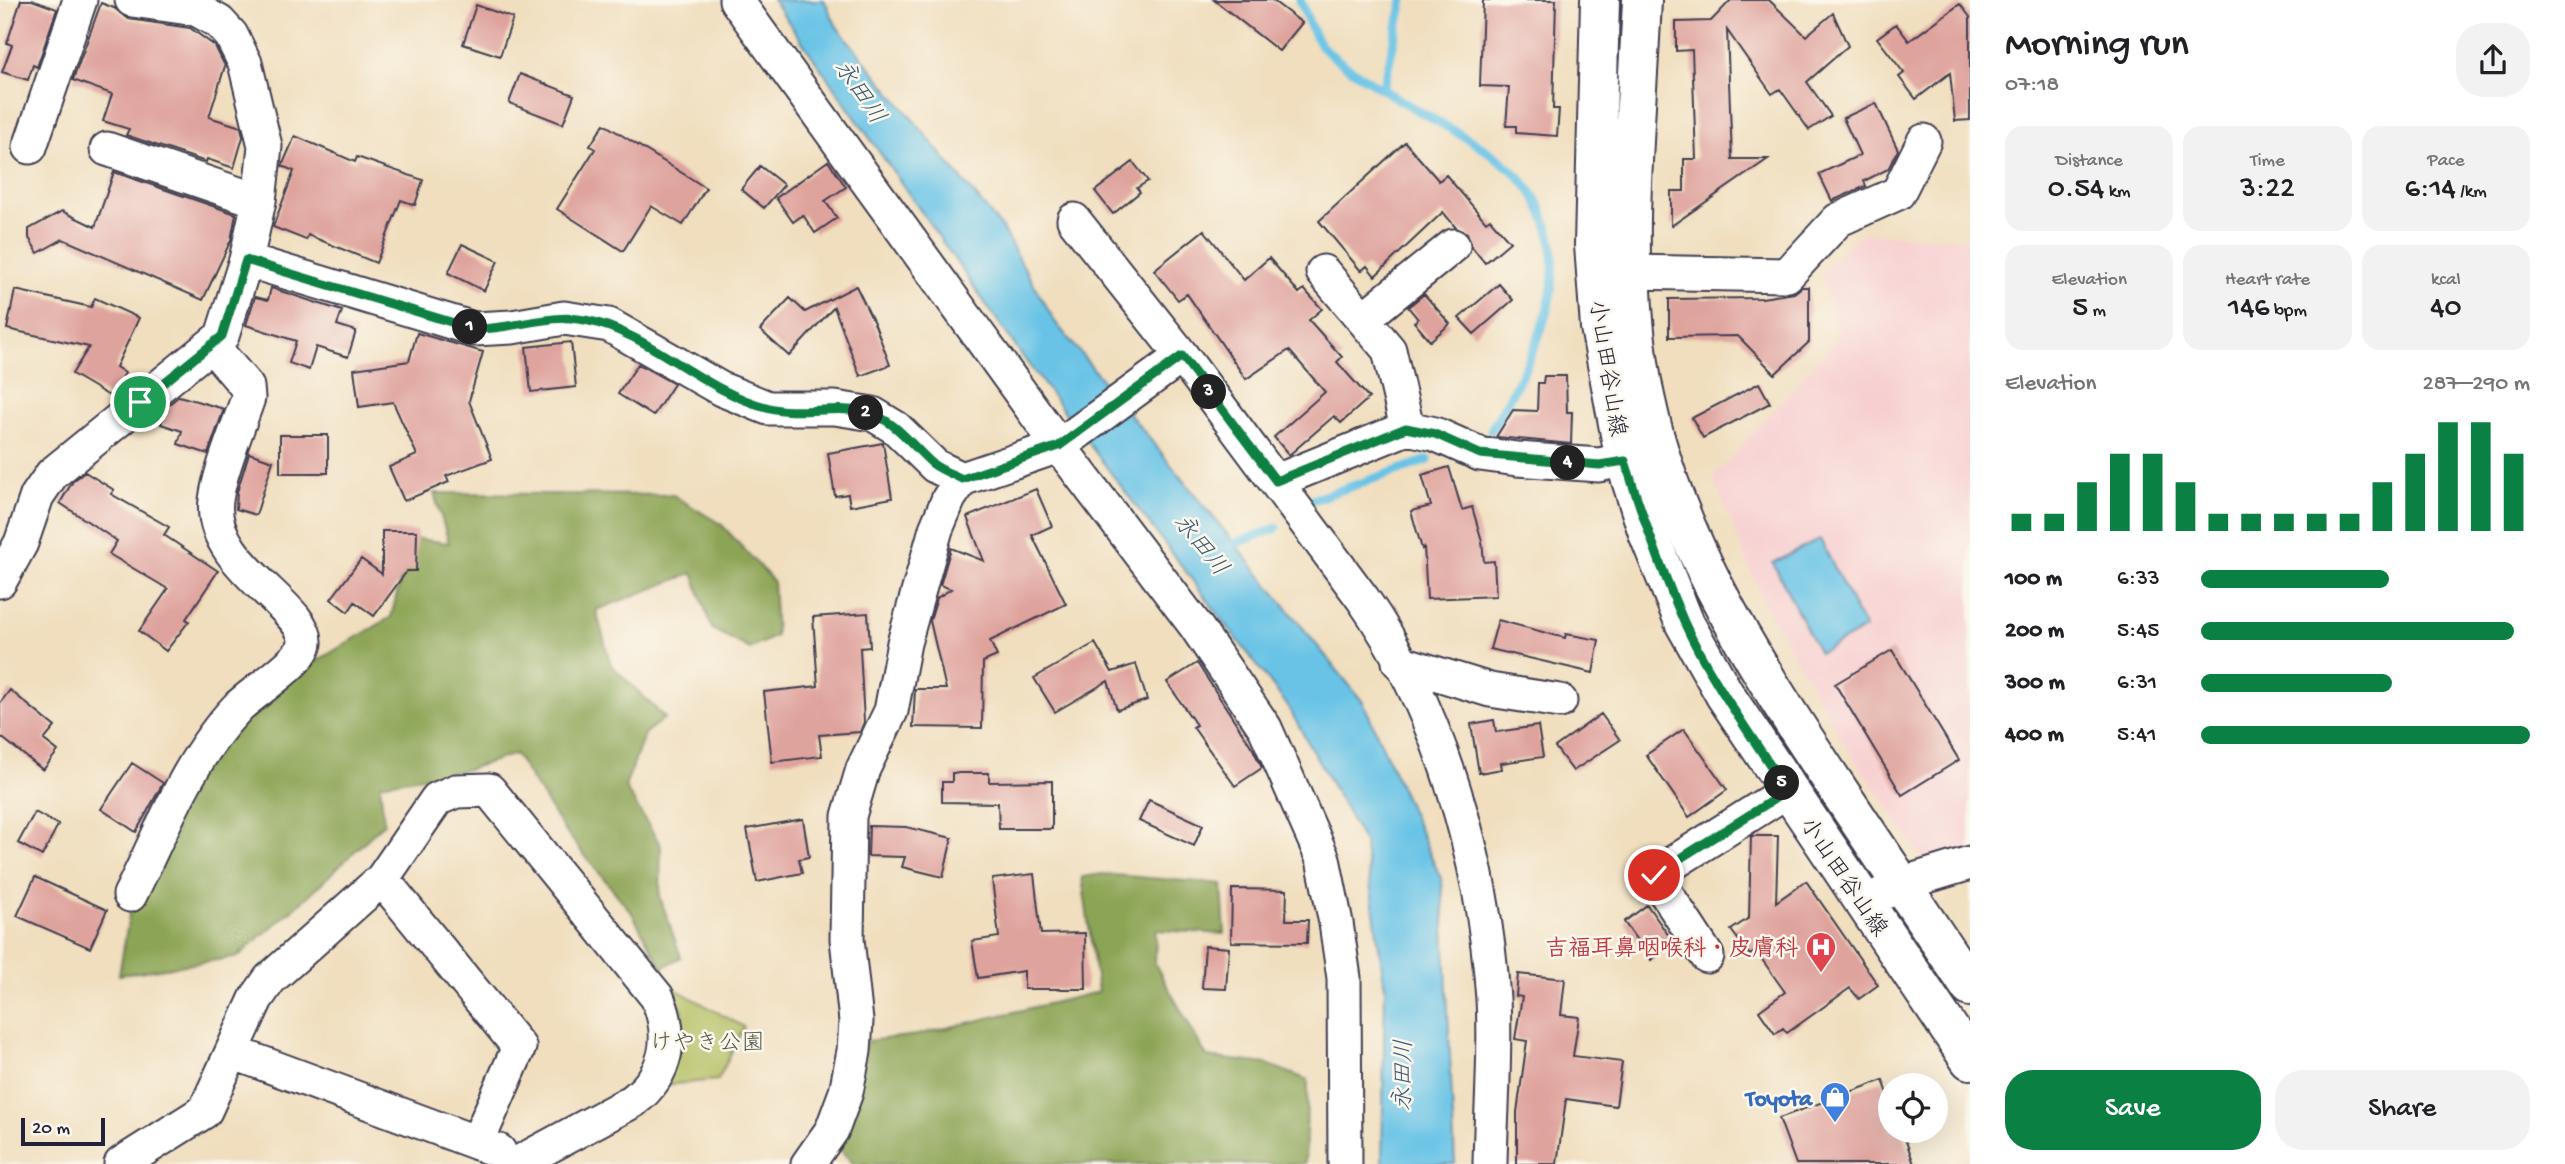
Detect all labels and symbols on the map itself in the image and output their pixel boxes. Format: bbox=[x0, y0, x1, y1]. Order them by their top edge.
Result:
water label: 永田川 bbox=[826, 54, 891, 131]
street label: 小山田谷山線 bbox=[1581, 298, 1631, 439]
pin: 1 bbox=[452, 310, 488, 344]
pin bbox=[110, 372, 170, 432]
pin: 3 bbox=[1192, 374, 1226, 410]
pin: 2 bbox=[848, 396, 884, 430]
pin: 4 bbox=[1550, 446, 1586, 480]
water label: 永田川 bbox=[1165, 508, 1234, 583]
pin: 5 bbox=[1764, 766, 1800, 800]
street label: 小山田谷山線 bbox=[1792, 813, 1893, 943]
pin bbox=[1624, 845, 1684, 905]
hospital icon: 吉福耳鼻咽喉科・皮膚科 bbox=[1804, 930, 1838, 974]
place label: 吉福耳鼻咽喉科・皮膚科 bbox=[1545, 935, 1798, 964]
park label: けやき公園 bbox=[650, 1031, 765, 1058]
water label: 永田川 bbox=[1389, 1039, 1421, 1111]
shop icon: Toyota bbox=[1818, 1080, 1852, 1124]
place label: Toyota bbox=[1744, 1087, 1813, 1114]
scale bar bbox=[21, 1115, 105, 1147]

